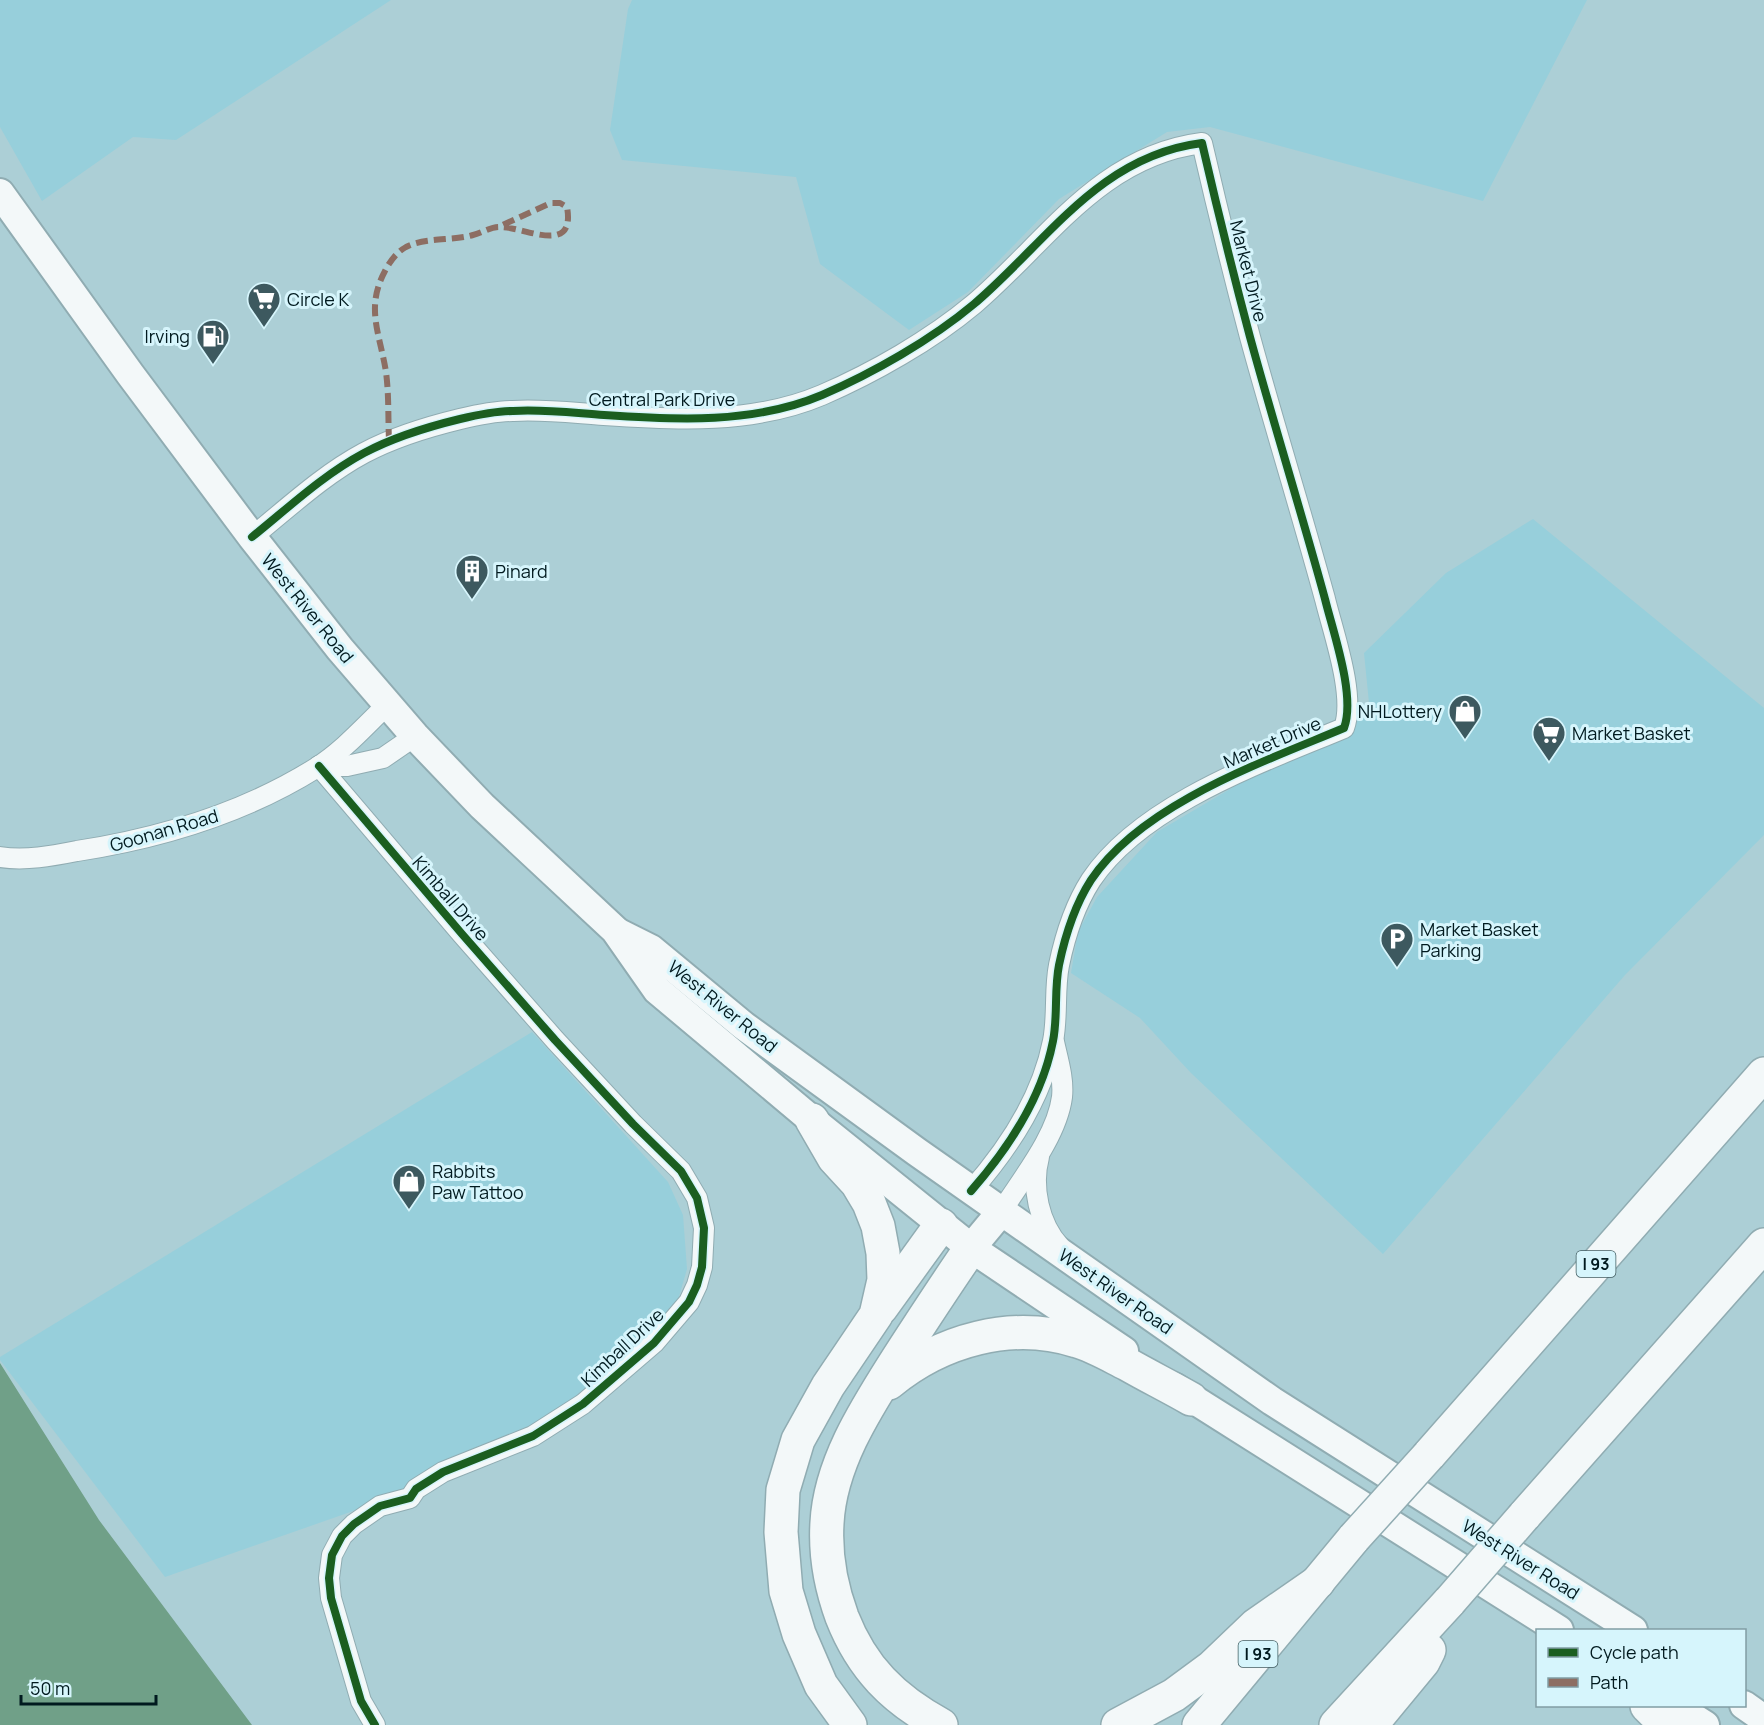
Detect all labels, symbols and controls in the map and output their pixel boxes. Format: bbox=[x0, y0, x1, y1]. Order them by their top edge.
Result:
street label: Market Drive bbox=[1225, 218, 1273, 324]
supermarket icon: Circle K bbox=[246, 281, 282, 328]
place label: Circle K bbox=[287, 287, 349, 311]
fuel station icon: Irving bbox=[195, 318, 231, 365]
place label: Irving bbox=[145, 324, 190, 348]
street label: Central Park Drive bbox=[589, 387, 735, 411]
street label: West River Road bbox=[256, 548, 360, 668]
building icon: Pinard bbox=[454, 553, 490, 600]
place label: Pinard bbox=[495, 559, 548, 583]
shop icon: NHLottery bbox=[1447, 693, 1483, 740]
place label: NHLottery bbox=[1358, 699, 1442, 723]
street label: Market Drive bbox=[1220, 711, 1324, 773]
supermarket icon: Market Basket bbox=[1531, 715, 1567, 762]
place label: Market Basket bbox=[1572, 721, 1691, 745]
street label: Goonan Road bbox=[107, 803, 221, 857]
street label: Kimball Drive bbox=[408, 851, 494, 945]
place label: Market Basket Parking bbox=[1420, 917, 1539, 962]
parking icon: Market Basket Parking bbox=[1379, 921, 1415, 968]
street label: West River Road bbox=[663, 954, 783, 1058]
place label: Rabbits Paw Tattoo bbox=[432, 1159, 524, 1204]
shop icon: Rabbits Paw Tattoo bbox=[391, 1163, 427, 1210]
street label: West River Road bbox=[1054, 1243, 1178, 1339]
road number: I 93 bbox=[1576, 1251, 1616, 1277]
street label: Kimball Drive bbox=[575, 1302, 669, 1392]
street label: West River Road bbox=[1458, 1513, 1584, 1605]
legend bbox=[1536, 1629, 1746, 1707]
text: Cycle path bbox=[1590, 1640, 1679, 1664]
road number: I 93 bbox=[1238, 1641, 1278, 1667]
scale bar bbox=[21, 1668, 156, 1706]
text: Path bbox=[1590, 1670, 1628, 1694]
text: 50 m bbox=[30, 1676, 70, 1700]

